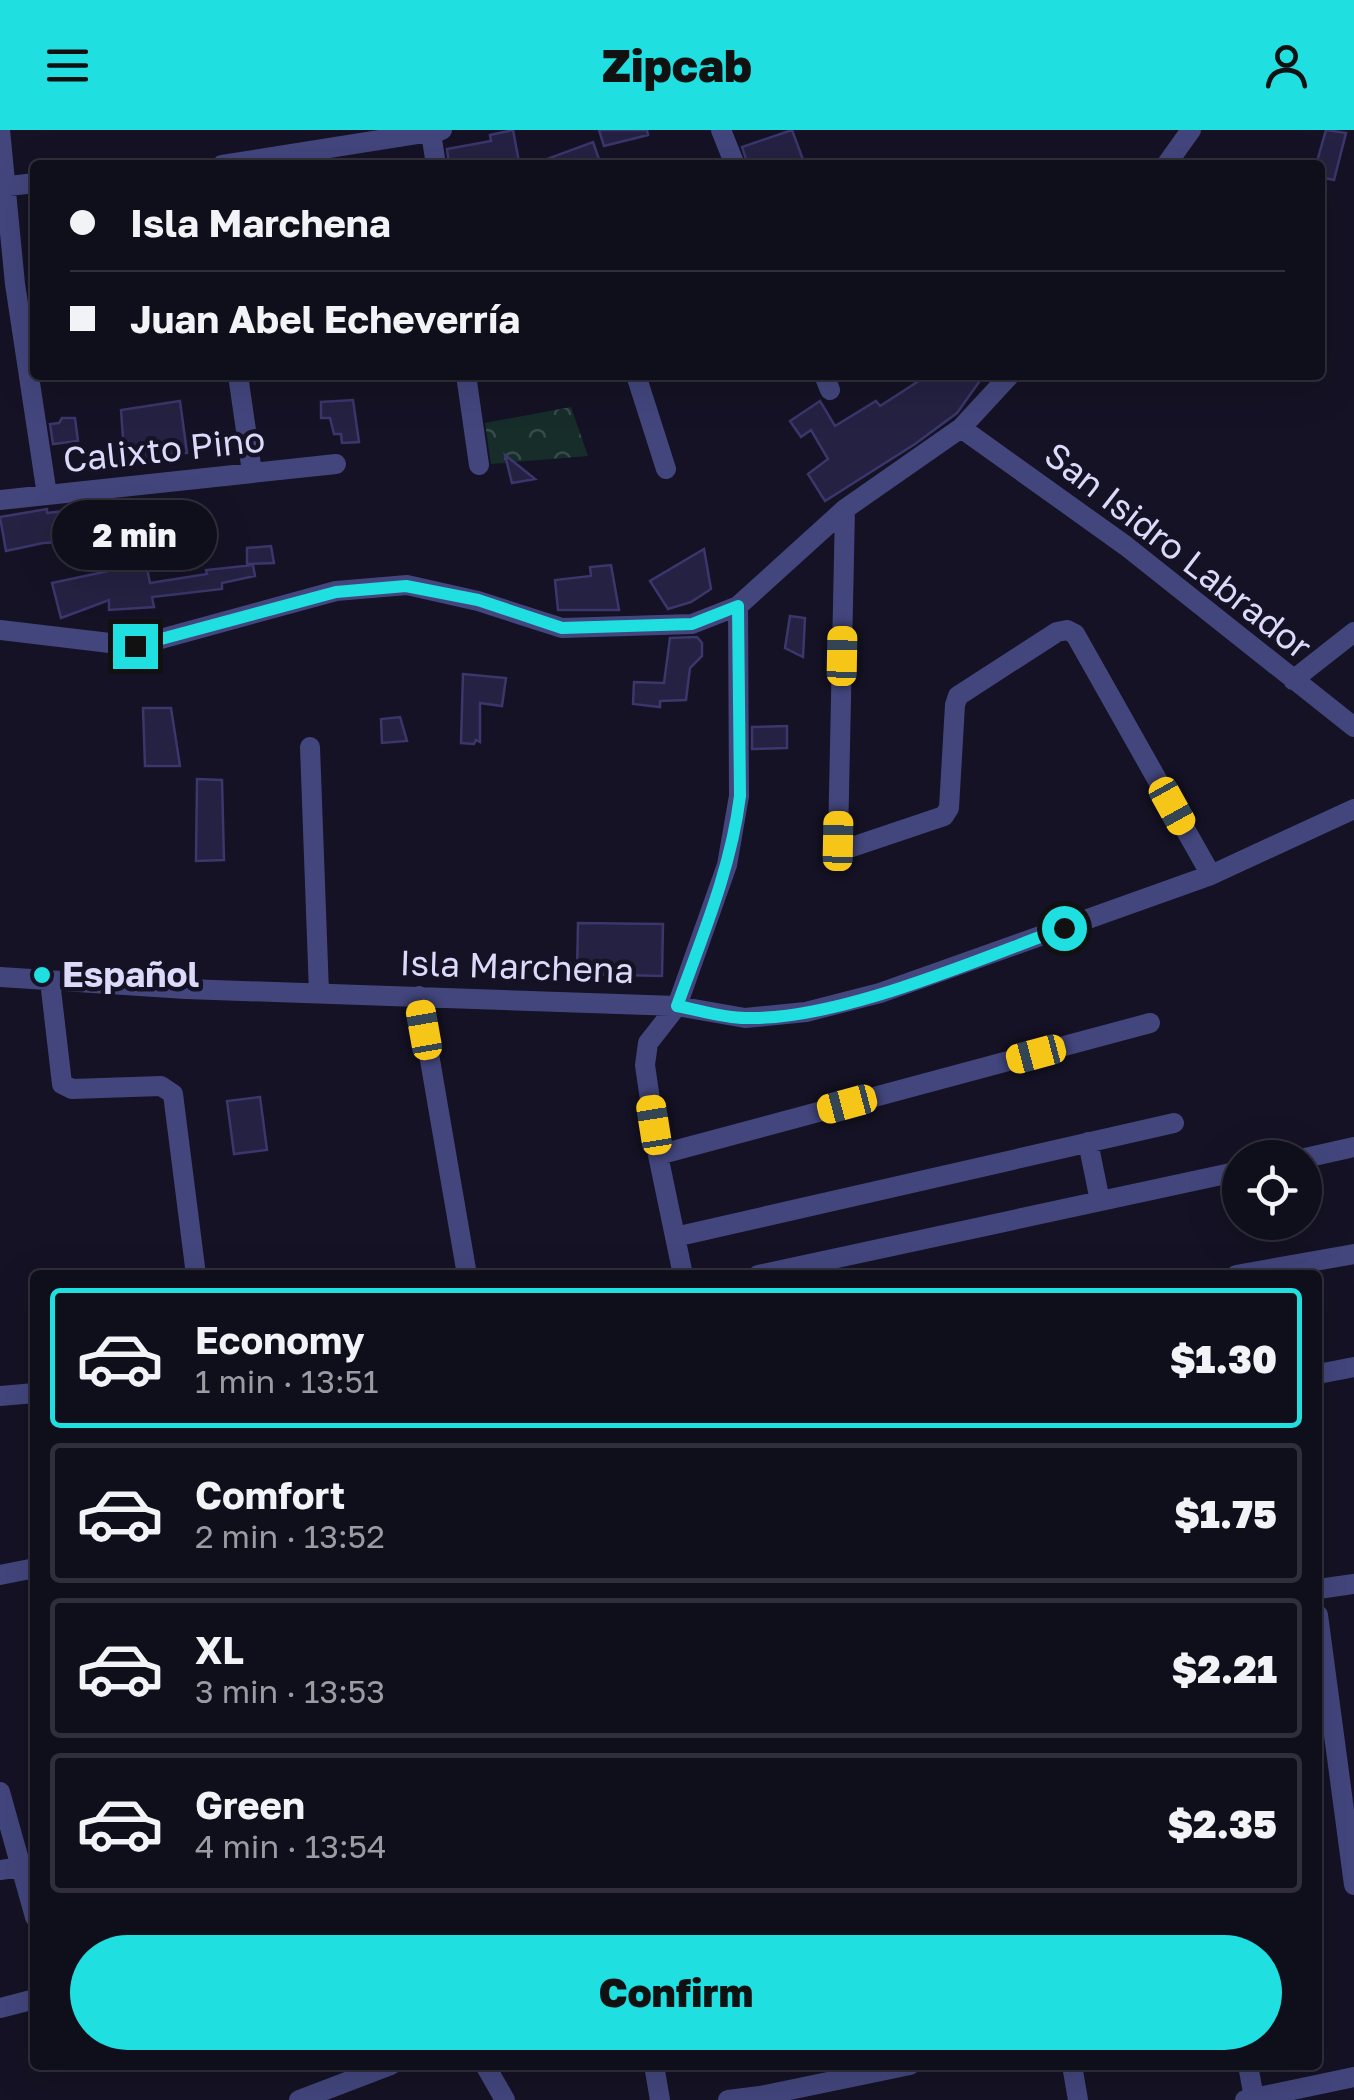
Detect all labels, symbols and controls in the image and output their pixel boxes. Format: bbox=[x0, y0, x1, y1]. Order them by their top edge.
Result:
icon: menu bbox=[40, 38, 95, 93]
text: Zipcab bbox=[602, 38, 752, 92]
icon: person bbox=[1259, 38, 1314, 93]
text: Isla Marchena bbox=[130, 200, 391, 245]
text: Juan Abel Echeverría bbox=[130, 296, 520, 341]
street label: Calixto Pino bbox=[61, 418, 267, 480]
street label: San Isidro Labrador bbox=[1037, 433, 1320, 667]
callout: 2 min bbox=[52, 501, 218, 571]
text: 2 min bbox=[92, 516, 177, 554]
route end bbox=[113, 624, 158, 669]
car bbox=[826, 626, 858, 686]
car bbox=[1144, 772, 1200, 840]
car bbox=[822, 811, 854, 871]
route start bbox=[1042, 906, 1087, 951]
street label: Isla Marchena bbox=[399, 941, 635, 991]
place label: Español bbox=[62, 953, 199, 995]
marker: Español bbox=[31, 964, 53, 986]
car bbox=[404, 998, 444, 1062]
car bbox=[1003, 1032, 1069, 1076]
car bbox=[814, 1082, 880, 1126]
car bbox=[634, 1093, 674, 1157]
map controls bbox=[1222, 1140, 1322, 1240]
button: locate bbox=[1222, 1140, 1322, 1240]
icon: car bbox=[75, 1313, 165, 1403]
text: Economy bbox=[195, 1317, 364, 1362]
text: $1.30 bbox=[1170, 1336, 1277, 1381]
text: 1 min · 13:51 bbox=[195, 1362, 379, 1400]
icon: car bbox=[75, 1468, 165, 1558]
text: Comfort bbox=[195, 1472, 345, 1517]
text: $1.75 bbox=[1174, 1491, 1277, 1536]
text: 2 min · 13:52 bbox=[195, 1517, 385, 1555]
icon: car bbox=[75, 1623, 165, 1713]
text: XL bbox=[195, 1627, 244, 1672]
text: $2.21 bbox=[1172, 1646, 1277, 1691]
text: 3 min · 13:53 bbox=[195, 1672, 385, 1710]
icon: car bbox=[75, 1778, 165, 1868]
text: Green bbox=[195, 1782, 305, 1827]
text: $2.35 bbox=[1168, 1801, 1277, 1846]
text: 4 min · 13:54 bbox=[195, 1827, 387, 1865]
button: Confirm bbox=[70, 1935, 1282, 2050]

